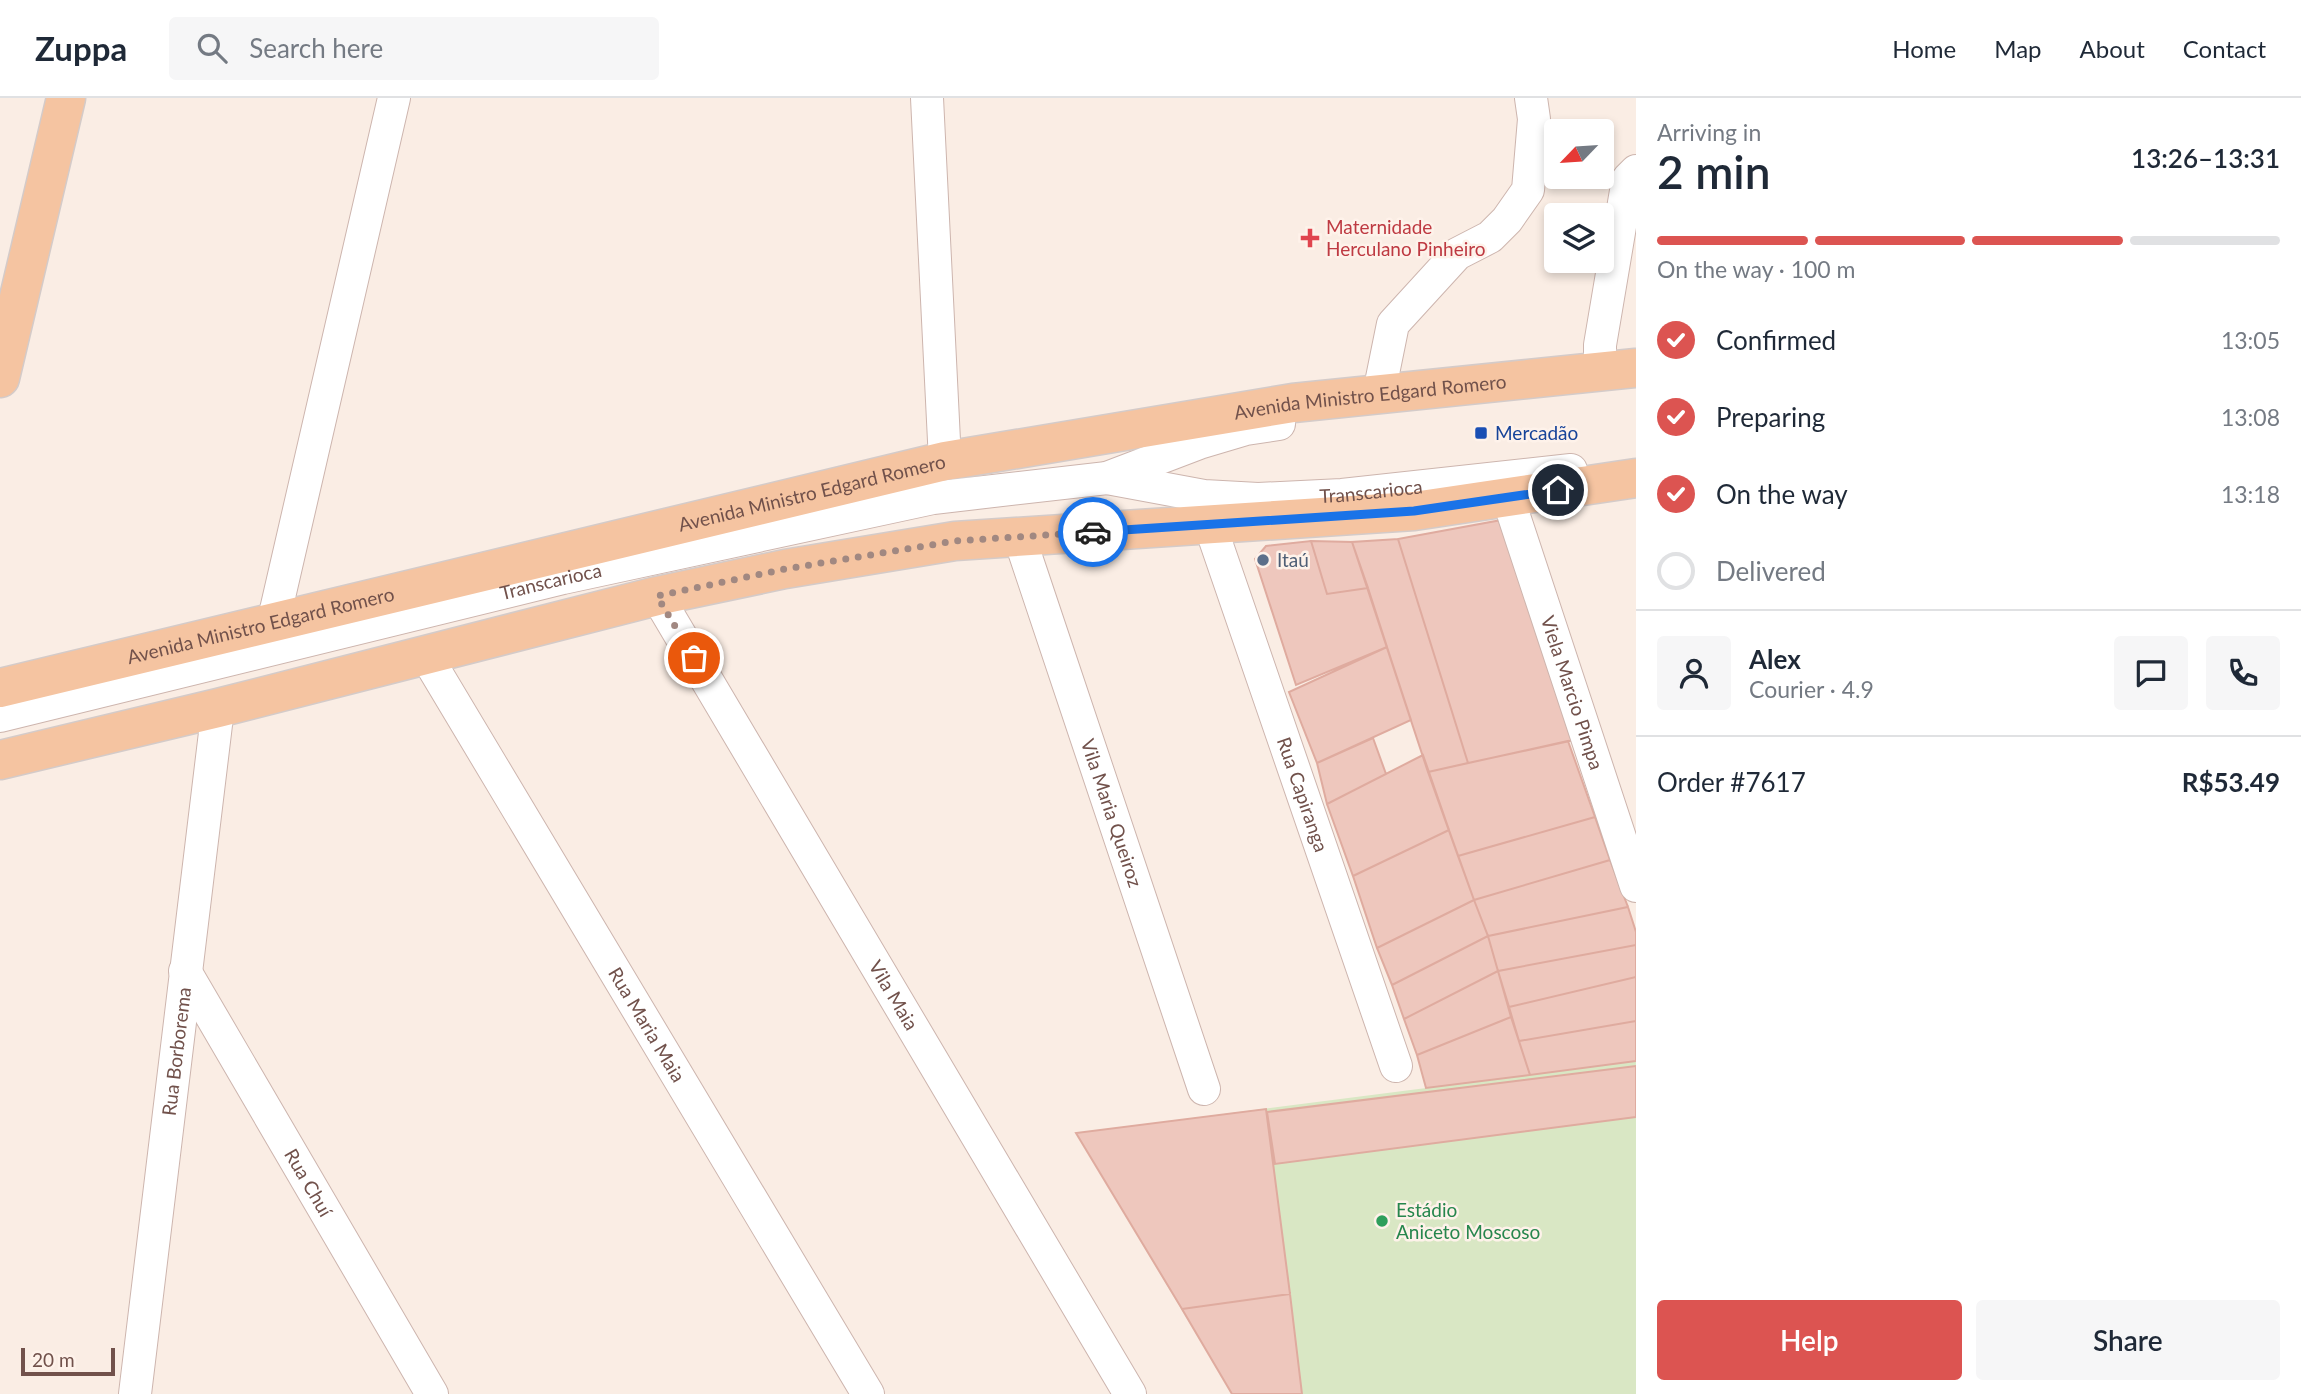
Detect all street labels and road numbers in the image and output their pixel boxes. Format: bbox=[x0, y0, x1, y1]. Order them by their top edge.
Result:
street label: Avenida Ministro Edgard Romero bbox=[1232, 369, 1507, 424]
street label: Avenida Ministro Edgard Romero bbox=[676, 449, 948, 536]
street label: Transcarioca bbox=[1319, 474, 1424, 507]
street label: Transcarioca bbox=[498, 558, 604, 604]
street label: Avenida Ministro Edgard Romero bbox=[125, 582, 396, 668]
street label: Viela Marcio Pimpa bbox=[1537, 613, 1609, 772]
street label: Rua Capiranga bbox=[1273, 734, 1334, 855]
street label: Vila Maria Queiroz bbox=[1077, 736, 1148, 890]
street label: Vila Maia bbox=[864, 956, 924, 1034]
street label: Rua Maria Maia bbox=[604, 963, 691, 1086]
street label: Rua Borborema bbox=[157, 986, 195, 1117]
street label: Rua Chuí bbox=[280, 1144, 339, 1222]

